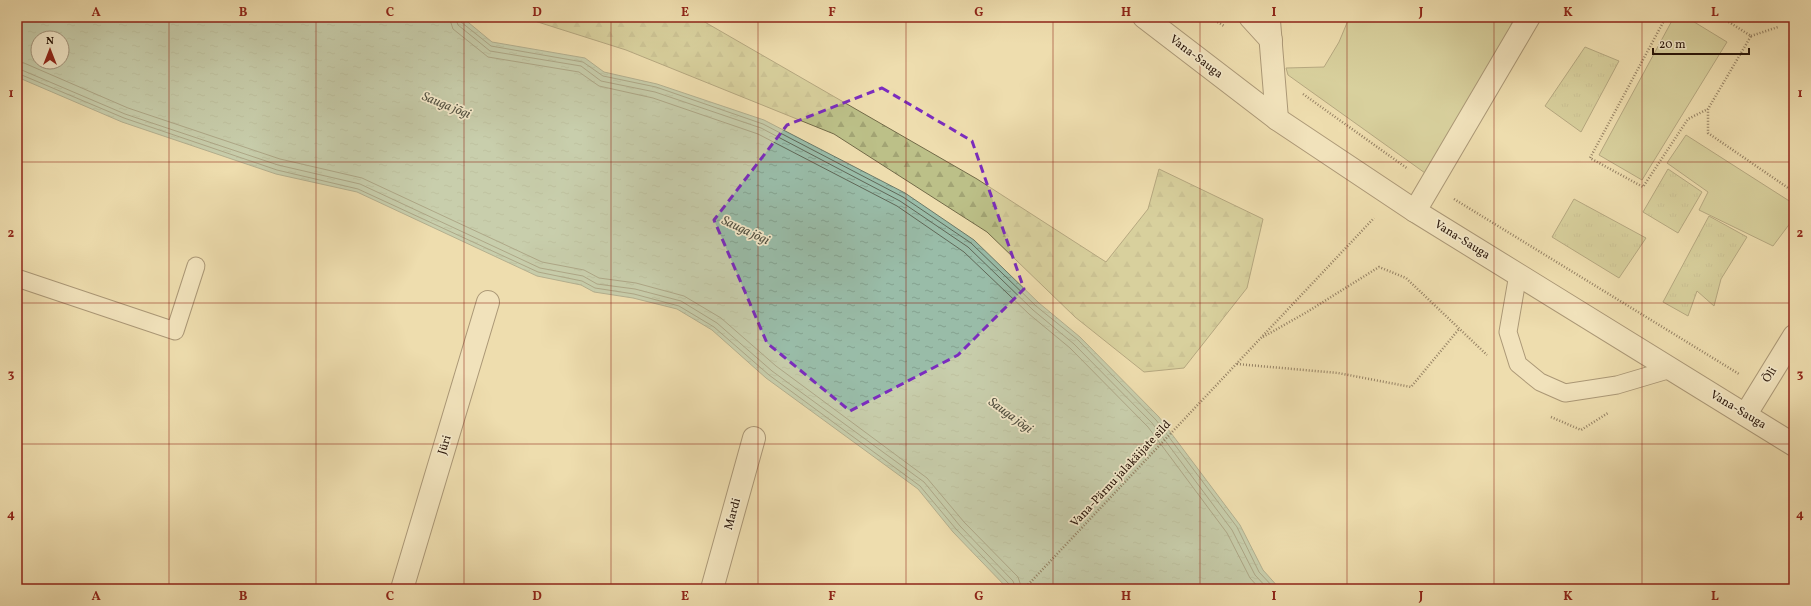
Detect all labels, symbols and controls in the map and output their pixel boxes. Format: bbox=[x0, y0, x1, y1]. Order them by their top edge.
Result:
text: A bbox=[91, 4, 101, 22]
text: B bbox=[239, 4, 248, 22]
text: C bbox=[386, 4, 394, 22]
text: D bbox=[532, 4, 542, 22]
text: E bbox=[681, 4, 689, 22]
text: F bbox=[828, 4, 836, 22]
text: G bbox=[974, 4, 984, 22]
text: H bbox=[1121, 4, 1131, 22]
text: I bbox=[1272, 4, 1277, 22]
text: J bbox=[1418, 4, 1424, 22]
text: K bbox=[1563, 4, 1573, 22]
text: L bbox=[1711, 4, 1719, 22]
north arrow bbox=[30, 30, 70, 70]
scale bar bbox=[1653, 30, 1749, 56]
street label: Vana-Sauga bbox=[1166, 32, 1226, 82]
text: N bbox=[46, 34, 54, 49]
text: 20 m bbox=[1659, 37, 1686, 53]
text: 1 bbox=[8, 85, 14, 103]
text: 1 bbox=[1797, 85, 1803, 103]
water label: Sauga jõgi bbox=[419, 88, 474, 124]
water label: Sauga jõgi bbox=[718, 212, 773, 250]
street label: Vana-Sauga bbox=[1431, 217, 1493, 263]
text: 2 bbox=[8, 225, 15, 243]
text: 2 bbox=[1797, 225, 1804, 243]
street label: Õli bbox=[1759, 364, 1781, 386]
text: 3 bbox=[8, 366, 15, 384]
text: 3 bbox=[1797, 366, 1804, 384]
street label: Vana-Sauga bbox=[1707, 387, 1769, 433]
water label: Sauga jõgi bbox=[984, 394, 1037, 439]
street label: Vana-Pärnu jalakäijate sild bbox=[1067, 417, 1175, 531]
street label: Jüri bbox=[435, 433, 456, 457]
street label: Mardi bbox=[721, 496, 745, 532]
text: 4 bbox=[7, 506, 15, 524]
text: 4 bbox=[1796, 506, 1804, 524]
text: A bbox=[91, 588, 101, 606]
text: B bbox=[239, 588, 248, 606]
text: C bbox=[386, 588, 394, 606]
text: D bbox=[532, 588, 542, 606]
text: E bbox=[681, 588, 689, 606]
text: F bbox=[828, 588, 836, 606]
text: G bbox=[974, 588, 984, 606]
text: H bbox=[1121, 588, 1131, 606]
text: I bbox=[1272, 588, 1277, 606]
text: J bbox=[1418, 588, 1424, 606]
text: K bbox=[1563, 588, 1573, 606]
text: L bbox=[1711, 588, 1719, 606]

